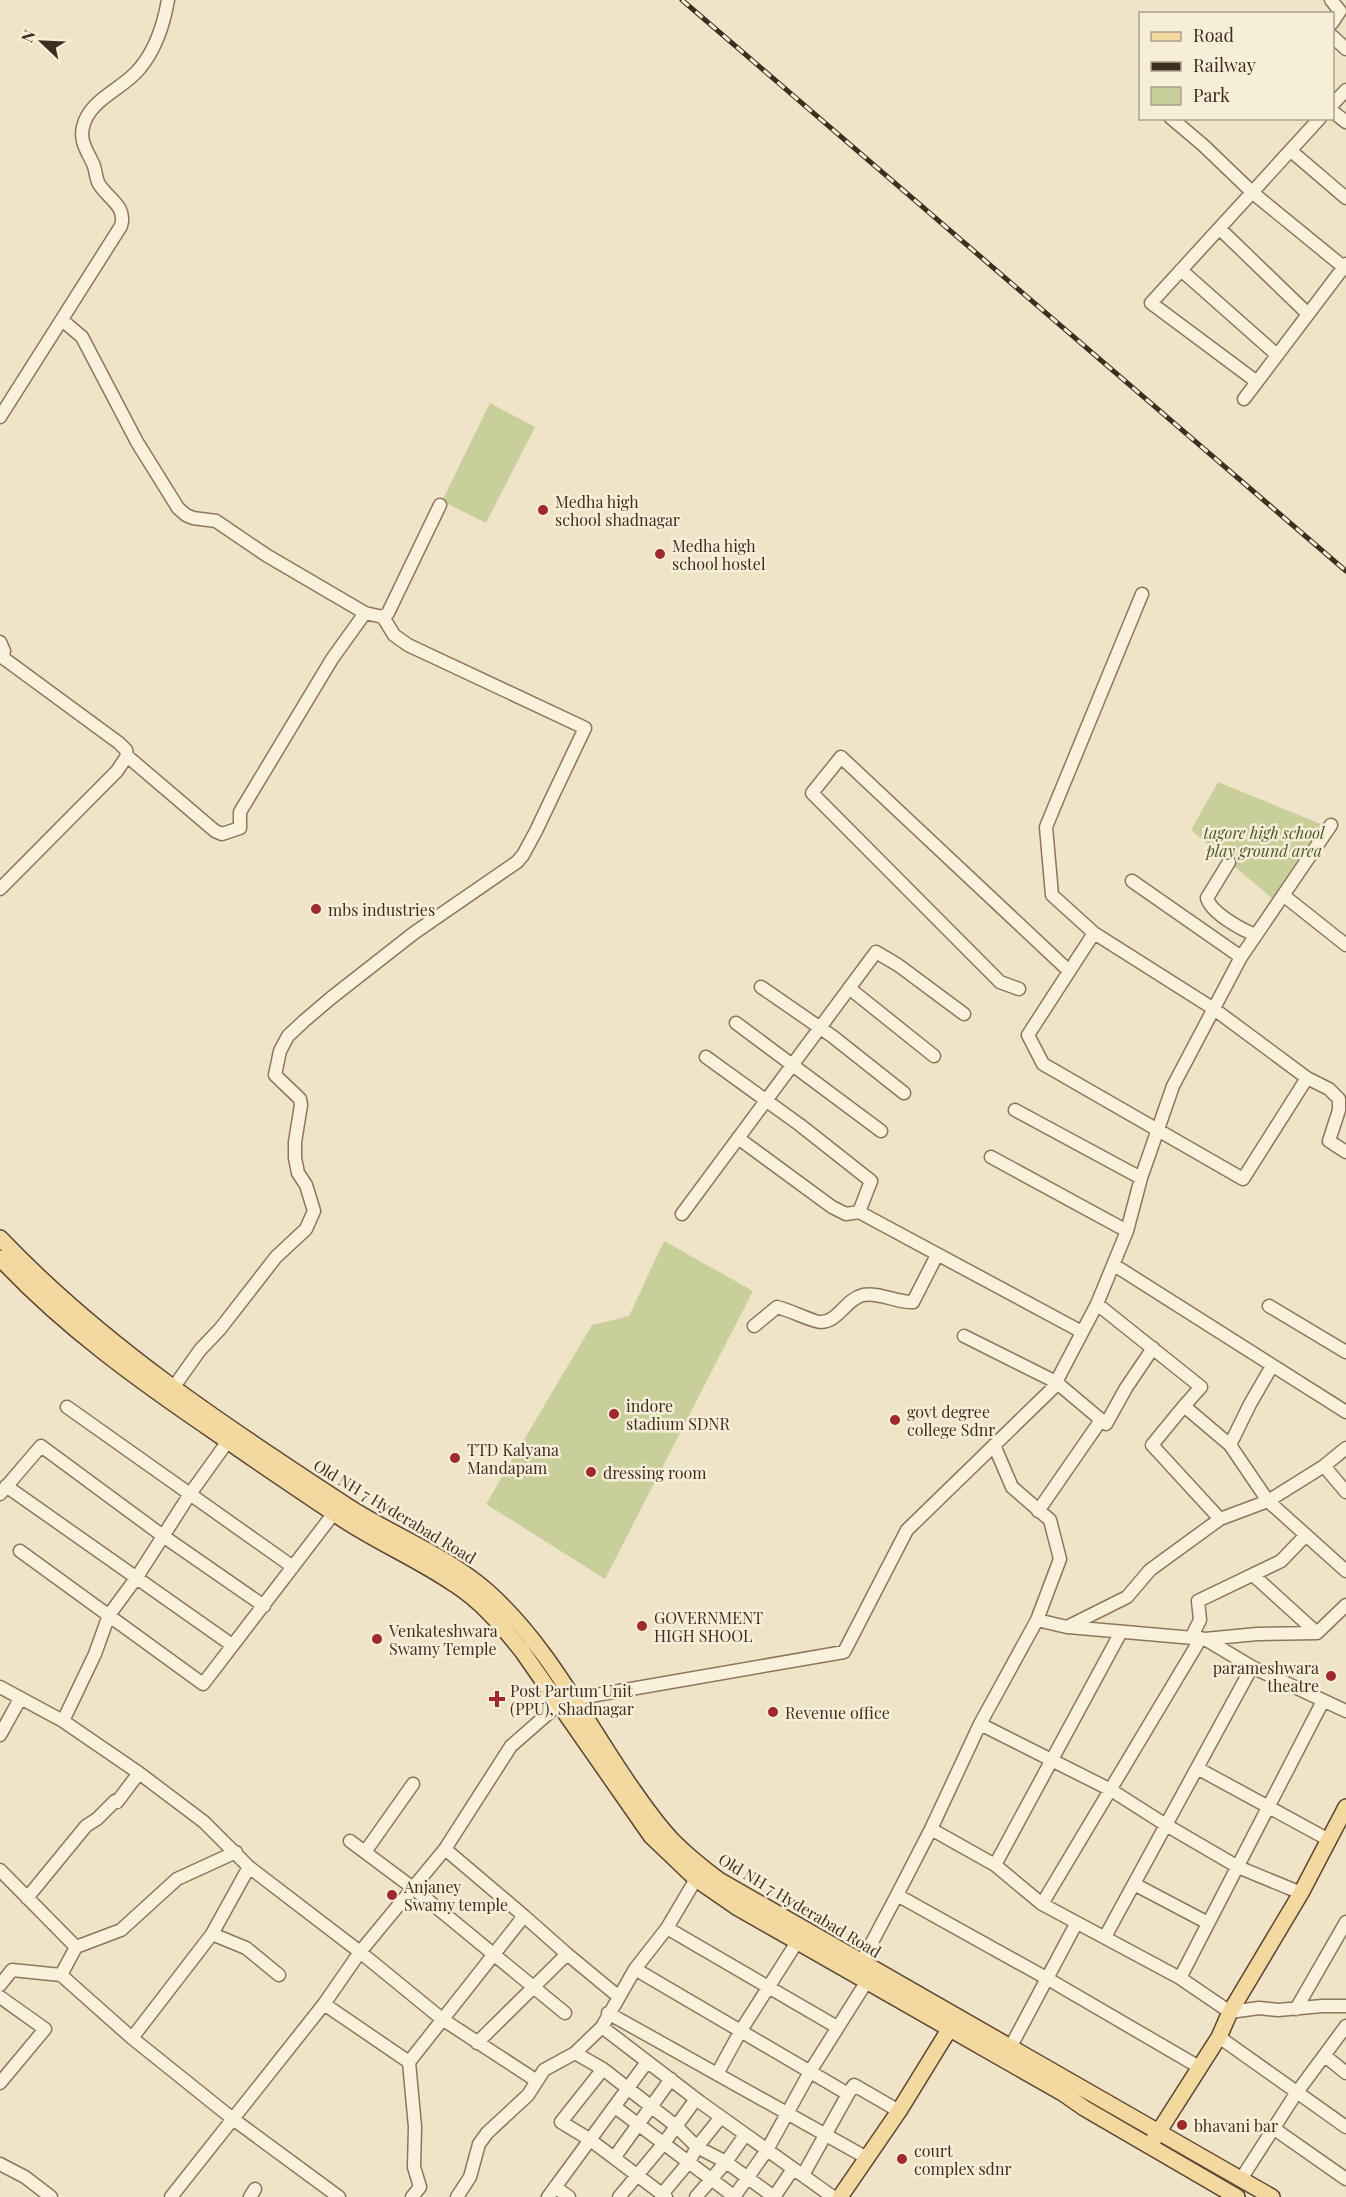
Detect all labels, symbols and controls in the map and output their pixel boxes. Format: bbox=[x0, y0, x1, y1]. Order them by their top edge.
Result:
north arrow bbox=[12, 12, 72, 72]
legend bbox=[1139, 12, 1334, 120]
text: Road bbox=[1193, 23, 1234, 47]
text: N bbox=[16, 26, 40, 45]
text: Railway bbox=[1193, 53, 1256, 77]
text: Park bbox=[1193, 83, 1230, 107]
place label: Medha high school shadnagar bbox=[555, 491, 680, 530]
marker: Medha high school shadnagar bbox=[536, 503, 550, 517]
place label: Medha high school hostel bbox=[672, 535, 766, 574]
marker: Medha high school hostel bbox=[653, 547, 667, 561]
park label: tagore high school play ground area bbox=[1204, 822, 1325, 861]
place label: mbs industries bbox=[328, 899, 435, 920]
marker: mbs industries bbox=[309, 902, 323, 916]
place label: indore stadium SDNR bbox=[626, 1395, 731, 1434]
place label: govt degree college Sdnr bbox=[907, 1401, 995, 1440]
marker: indore stadium SDNR bbox=[607, 1407, 621, 1421]
marker: govt degree college Sdnr bbox=[888, 1413, 902, 1427]
place label: TTD Kalyana Mandapam bbox=[467, 1439, 559, 1478]
marker: TTD Kalyana Mandapam bbox=[448, 1451, 462, 1465]
street label: Old NH 7 Hyderabad Road bbox=[310, 1454, 480, 1568]
place label: dressing room bbox=[603, 1462, 707, 1483]
marker: dressing room bbox=[584, 1465, 598, 1479]
place label: GOVERNMENT HIGH SHOOL bbox=[654, 1607, 763, 1646]
marker: GOVERNMENT HIGH SHOOL bbox=[635, 1619, 649, 1633]
place label: Venkateshwara Swamy Temple bbox=[388, 1620, 498, 1659]
marker: Venkateshwara Swamy Temple bbox=[370, 1632, 384, 1646]
place label: parameshwara theatre bbox=[1213, 1657, 1319, 1696]
marker: parameshwara theatre bbox=[1324, 1669, 1338, 1683]
place label: Post Partum Unit (PPU), Shadnagar bbox=[510, 1680, 634, 1719]
marker: Post Partum Unit (PPU), Shadnagar bbox=[488, 1690, 506, 1708]
place label: Revenue office bbox=[785, 1702, 890, 1723]
marker: Revenue office bbox=[766, 1705, 780, 1719]
street label: Old NH 7 Hyderabad Road bbox=[715, 1848, 885, 1962]
place label: Anjaney Swamy temple bbox=[403, 1876, 508, 1915]
marker: Anjaney Swamy temple bbox=[385, 1888, 399, 1902]
place label: bhavani bar bbox=[1194, 2115, 1278, 2136]
marker: bhavani bar bbox=[1175, 2118, 1189, 2132]
place label: court complex sdnr bbox=[914, 2140, 1012, 2179]
marker: court complex sdnr bbox=[895, 2152, 909, 2166]

